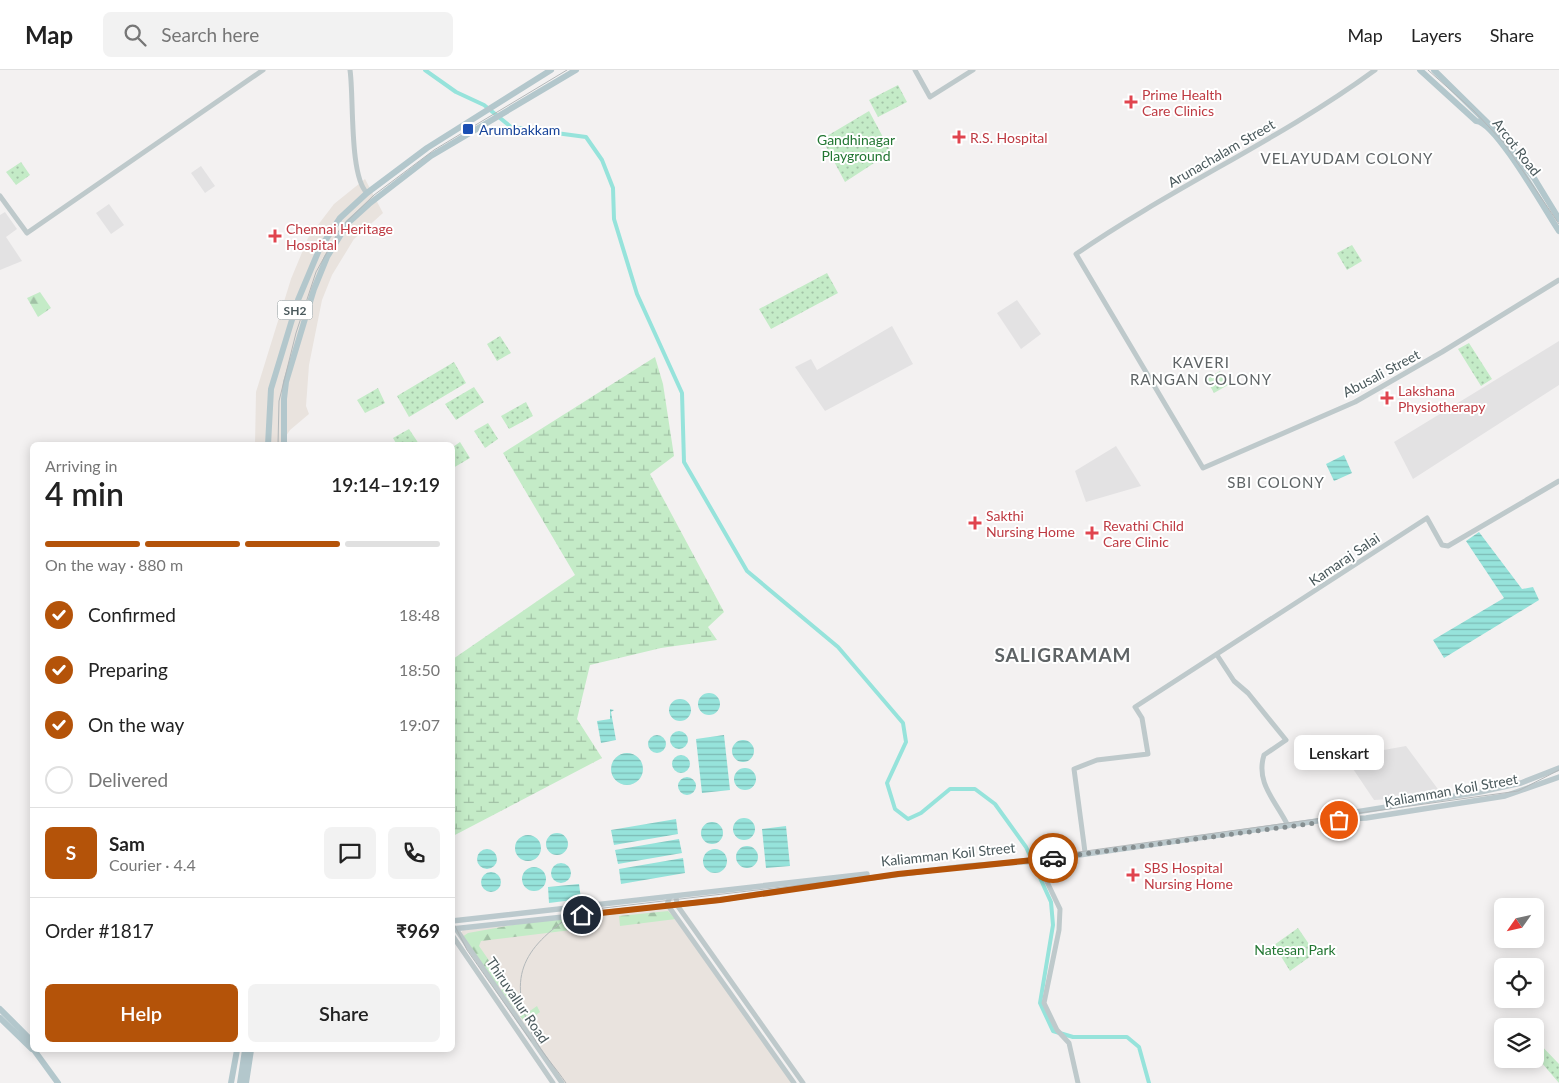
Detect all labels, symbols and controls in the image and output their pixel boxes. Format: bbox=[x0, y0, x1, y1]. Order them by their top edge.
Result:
search box bbox=[103, 12, 453, 57]
text: Map bbox=[25, 20, 73, 49]
icon: search bbox=[121, 21, 149, 49]
text: Search here bbox=[161, 23, 259, 46]
text: Map bbox=[1347, 24, 1383, 46]
text: Layers bbox=[1411, 24, 1462, 46]
text: Share bbox=[1490, 24, 1534, 46]
place label: Prime Health Care Clinics bbox=[1142, 86, 1222, 119]
marker: Prime Health Care Clinics bbox=[1124, 95, 1138, 109]
street label: Arunachalam Street bbox=[1164, 115, 1278, 191]
street label: Arcot Road bbox=[1489, 115, 1545, 179]
place label: Arumbakkam bbox=[479, 121, 560, 138]
marker: Arumbakkam bbox=[461, 122, 475, 136]
place label: R.S. Hospital bbox=[970, 129, 1048, 146]
marker: R.S. Hospital bbox=[952, 130, 966, 144]
park label: Gandhinagar Playground bbox=[817, 131, 895, 164]
district label: VELAYUDAM COLONY bbox=[1261, 149, 1433, 167]
place label: Chennai Heritage Hospital bbox=[286, 220, 393, 253]
marker: Chennai Heritage Hospital bbox=[268, 229, 282, 243]
road number: SH2 bbox=[278, 300, 312, 320]
street label: Abusali Street bbox=[1339, 345, 1423, 401]
district label: KAVERI RANGAN COLONY bbox=[1130, 353, 1272, 388]
place label: Lakshana Physiotherapy bbox=[1398, 382, 1486, 415]
marker: Lakshana Physiotherapy bbox=[1380, 391, 1394, 405]
text: Arriving in bbox=[45, 456, 118, 475]
text: 19:14–19:19 bbox=[331, 473, 440, 496]
district label: SBI COLONY bbox=[1227, 473, 1325, 491]
text: 4 min bbox=[45, 474, 124, 513]
place label: Sakthi Nursing Home bbox=[986, 507, 1075, 540]
marker: Sakthi Nursing Home bbox=[968, 516, 982, 530]
place label: Revathi Child Care Clinic bbox=[1103, 517, 1184, 550]
marker: Revathi Child Care Clinic bbox=[1085, 526, 1099, 540]
street label: Kamaraj Salai bbox=[1305, 529, 1383, 589]
text: On the way · 880 m bbox=[45, 555, 183, 574]
icon: check bbox=[45, 601, 73, 629]
text: Confirmed bbox=[88, 603, 176, 626]
text: 18:48 bbox=[399, 605, 440, 624]
district label: SALIGRAMAM bbox=[994, 643, 1132, 666]
icon: check bbox=[45, 656, 73, 684]
text: Preparing bbox=[88, 658, 168, 681]
text: 18:50 bbox=[399, 660, 440, 679]
icon: check bbox=[45, 711, 73, 739]
text: On the way bbox=[88, 713, 184, 736]
text: 19:07 bbox=[399, 715, 440, 734]
callout: Lenskart bbox=[1294, 735, 1384, 770]
text: Lenskart bbox=[1309, 743, 1369, 762]
text: Delivered bbox=[88, 768, 168, 791]
street label: Kaliamman Koil Street bbox=[1383, 770, 1519, 810]
pin bbox=[1318, 799, 1360, 841]
icon: bag bbox=[1325, 806, 1353, 834]
button: chat bbox=[324, 827, 376, 879]
button: phone bbox=[388, 827, 440, 879]
text: Sam bbox=[109, 832, 145, 855]
courier bbox=[1028, 833, 1078, 883]
street label: Kaliamman Koil Street bbox=[880, 838, 1016, 870]
text: S bbox=[66, 841, 76, 864]
icon: car bbox=[1039, 844, 1067, 872]
text: Courier · 4.4 bbox=[109, 855, 196, 874]
place label: SBS Hospital Nursing Home bbox=[1144, 859, 1233, 892]
marker: SBS Hospital Nursing Home bbox=[1126, 868, 1140, 882]
pin bbox=[561, 894, 603, 936]
north arrow bbox=[1494, 898, 1544, 948]
map controls bbox=[1494, 898, 1544, 1068]
icon: home bbox=[568, 901, 596, 929]
text: Order #1817 bbox=[45, 919, 154, 942]
text: ₹969 bbox=[396, 919, 440, 942]
park label: Natesan Park bbox=[1254, 941, 1337, 958]
street label: Thiruvallur Road bbox=[483, 954, 553, 1046]
button: locate bbox=[1494, 958, 1544, 1008]
button: Help bbox=[45, 984, 238, 1042]
button: Share bbox=[248, 984, 440, 1042]
button: layers bbox=[1494, 1018, 1544, 1068]

